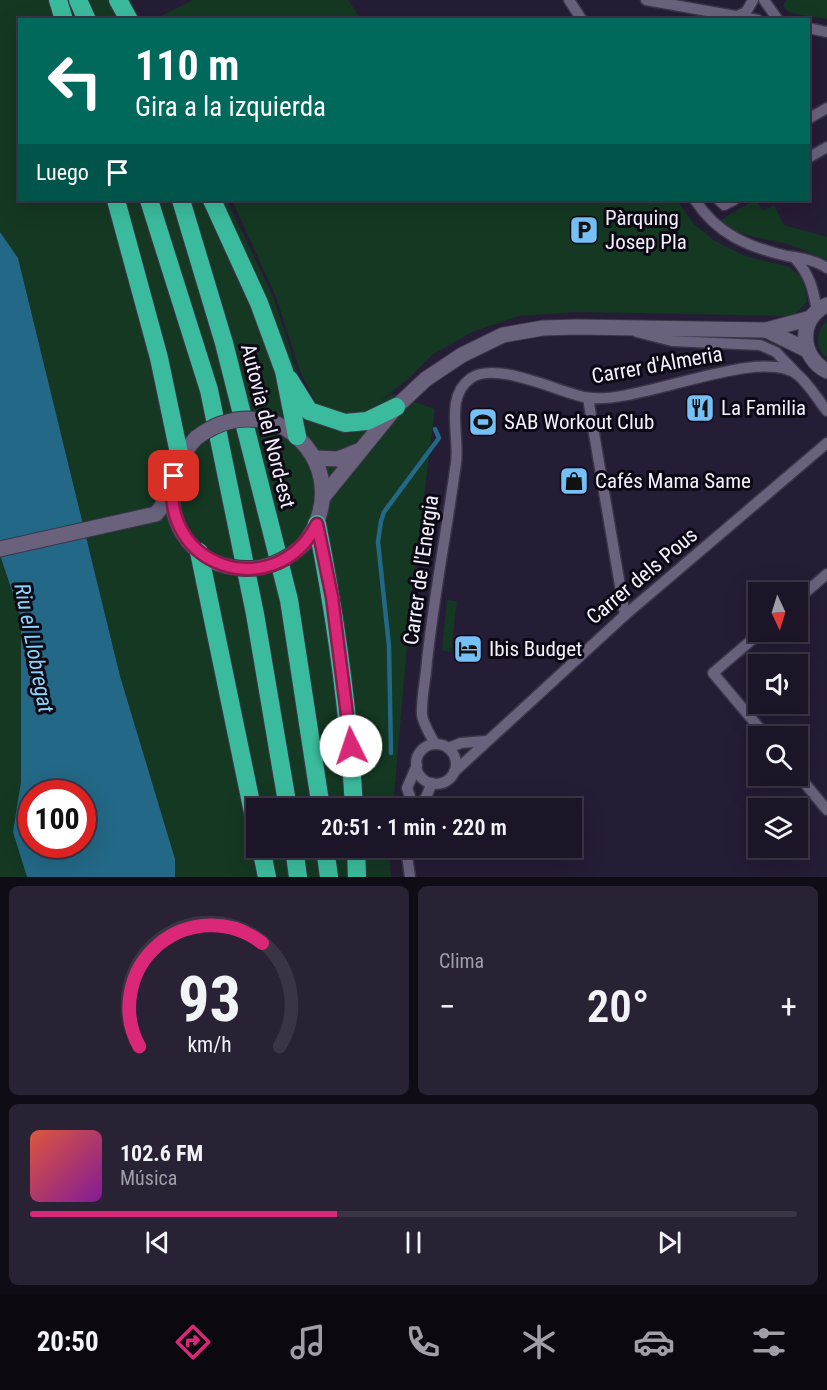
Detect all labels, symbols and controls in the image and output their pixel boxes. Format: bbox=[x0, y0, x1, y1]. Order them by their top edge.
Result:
text: 110 m bbox=[135, 41, 240, 90]
icon: left bbox=[36, 42, 114, 120]
text: Gira a la izquierda bbox=[135, 91, 326, 123]
icon: arrive bbox=[101, 156, 134, 189]
text: Luego bbox=[36, 160, 89, 185]
place label: Pàrquing Josep Pla bbox=[605, 206, 687, 254]
parking icon: Pàrquing Josep Pla bbox=[568, 214, 600, 246]
street label: Autovia del Nord-est bbox=[236, 342, 300, 510]
street label: Carrer d'Almeria bbox=[590, 342, 724, 388]
restaurant icon: La Familia bbox=[684, 392, 716, 424]
place label: La Familia bbox=[721, 396, 806, 420]
sports icon: SAB Workout Club bbox=[467, 406, 499, 438]
place label: SAB Workout Club bbox=[504, 410, 654, 434]
pin bbox=[148, 450, 199, 501]
icon: arrive bbox=[157, 459, 190, 492]
shop icon: Cafés Mama Same bbox=[558, 465, 590, 497]
place label: Cafés Mama Same bbox=[595, 469, 751, 493]
street label: Carrer de l'Energia bbox=[399, 494, 443, 646]
street label: Carrer dels Pous bbox=[582, 523, 702, 629]
water label: Riu el Llobregat bbox=[9, 581, 59, 715]
north arrow bbox=[748, 582, 808, 642]
map controls bbox=[748, 582, 808, 858]
hotel icon: Ibis Budget bbox=[452, 633, 484, 665]
place label: Ibis Budget bbox=[489, 637, 582, 661]
button: sound bbox=[748, 654, 808, 714]
position arrow bbox=[319, 714, 383, 778]
button: search bbox=[748, 726, 808, 786]
speed limit sign: 100 bbox=[18, 780, 96, 858]
button: layers bbox=[748, 798, 808, 858]
text: 20:51 · 1 min · 220 m bbox=[321, 815, 507, 840]
text: Clima bbox=[439, 949, 484, 973]
text: 93 bbox=[177, 963, 241, 1036]
text: 20° bbox=[587, 980, 649, 1033]
text: − bbox=[439, 987, 456, 1026]
text: + bbox=[781, 987, 797, 1026]
text: km/h bbox=[187, 1033, 231, 1058]
text: 102.6 FM bbox=[120, 1141, 203, 1166]
text: Música bbox=[120, 1166, 177, 1190]
icon: previous bbox=[141, 1226, 174, 1259]
icon: pause bbox=[397, 1226, 430, 1259]
icon: next bbox=[653, 1226, 686, 1259]
icon: directions bbox=[172, 1321, 214, 1363]
icon: music bbox=[287, 1321, 329, 1363]
icon: phone bbox=[402, 1321, 444, 1363]
icon: climate bbox=[518, 1321, 560, 1363]
icon: car bbox=[633, 1321, 675, 1363]
icon: filters bbox=[748, 1321, 790, 1363]
text: 20:50 bbox=[37, 1326, 99, 1358]

